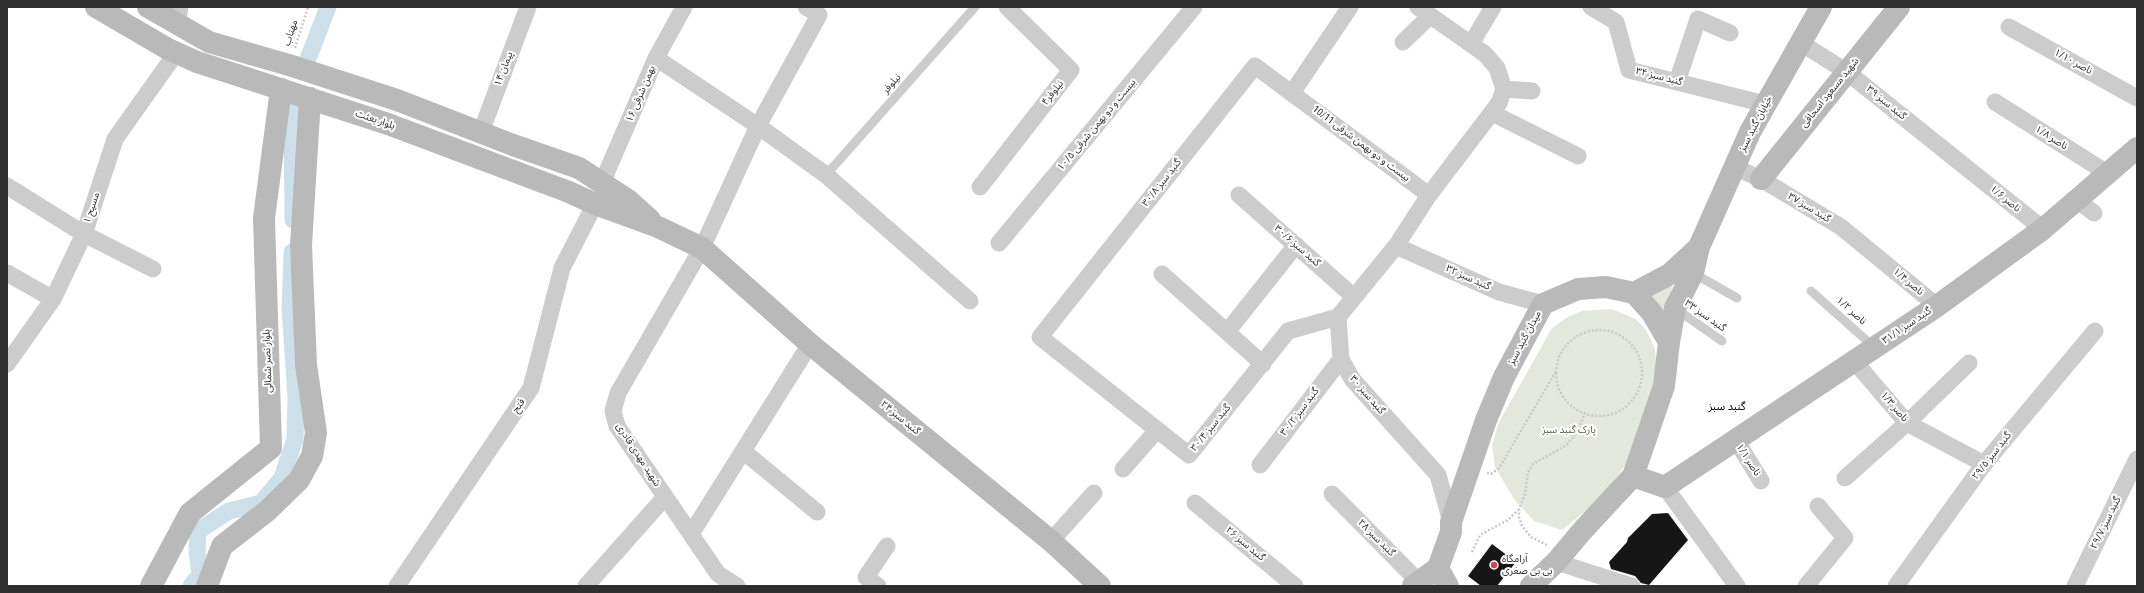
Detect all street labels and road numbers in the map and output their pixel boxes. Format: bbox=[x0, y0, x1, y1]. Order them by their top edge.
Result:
street label: مهتاب bbox=[281, 18, 301, 48]
street label: ناصر ۱/۱۰ bbox=[2052, 47, 2094, 77]
street label: پیمان ۱۴ bbox=[492, 50, 516, 88]
street label: شهید مسعود اسحاقی bbox=[1798, 56, 1862, 130]
street label: بهمن شرقی ۱۶ bbox=[624, 64, 658, 124]
street label: گنبد سبز ۳۴ bbox=[1634, 65, 1684, 89]
street label: نیلوفر bbox=[880, 72, 904, 96]
street label: بیست و دو بهمن شرقی ۱۰/۵ bbox=[1055, 77, 1139, 173]
street label: نیلوفر۴ bbox=[1040, 78, 1066, 108]
street label: گنبد سبز ۳۹ bbox=[1864, 83, 1908, 123]
street label: خیابان گنبد سبز bbox=[1737, 94, 1775, 154]
street label: بیست و دو بهمن شرقی 10/11 bbox=[1310, 104, 1412, 184]
street label: بلوار بعثت bbox=[354, 108, 396, 132]
street label: ناصر ۱/۸ bbox=[2033, 123, 2069, 153]
street label: گنبد سبز ۳۰/۸ bbox=[1140, 157, 1184, 209]
street label: ناصر ۱/۶ bbox=[1987, 183, 2023, 215]
street label: مسیح ۱ bbox=[81, 191, 103, 225]
street label: گنبد سبز ۳۷ bbox=[1786, 191, 1832, 225]
street label: گنبد سبز ۳۰/۶ bbox=[1272, 223, 1322, 269]
street label: گنبد سبز ۳۲ bbox=[1444, 263, 1492, 293]
street label: ناصر ۱/۴ bbox=[1890, 266, 1926, 298]
street label: ناصر ۱/۲ bbox=[1834, 294, 1868, 328]
street label: گنبد سبز ۳۳ bbox=[1682, 297, 1728, 335]
street label: گنبد سبز ۳۱/۱ bbox=[1880, 305, 1934, 347]
street label: میدان گنبد سبز bbox=[1506, 309, 1544, 367]
street label: بلوار نصر شمالی bbox=[261, 329, 275, 393]
street label: گنبد سبز ۳۰ bbox=[1347, 373, 1387, 417]
street label: گنبد سبز ۳۰/۲ bbox=[1278, 386, 1322, 438]
street label: ناصر ۱/۳ bbox=[1878, 389, 1910, 425]
street label: فتح bbox=[510, 397, 528, 415]
street label: گنبد سبز ۲۴ bbox=[878, 398, 922, 438]
street label: گنبد سبز ۳۰/۴ bbox=[1188, 402, 1234, 454]
street label: شهید مهدی قادری bbox=[613, 421, 663, 489]
street label: گنبد سبز ۲۹/۵ bbox=[1970, 430, 2014, 482]
street label: ناصر ۱/۱ bbox=[1733, 442, 1763, 478]
street label: گنبد سبز ۲۹/۷ bbox=[2088, 495, 2124, 551]
street label: گنبد سبز ۲۸ bbox=[1355, 517, 1397, 559]
street label: گنبد سبز ۲۶ bbox=[1223, 524, 1267, 564]

